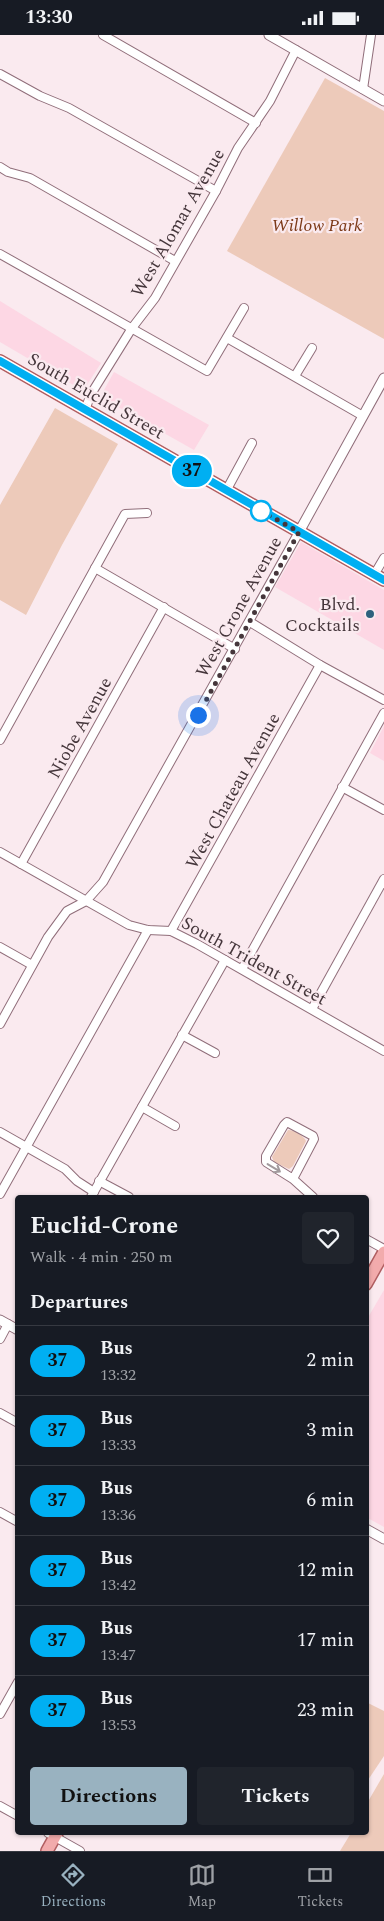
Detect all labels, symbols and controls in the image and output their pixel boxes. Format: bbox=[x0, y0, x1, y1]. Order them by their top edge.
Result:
text: 13:30 bbox=[25, 3, 73, 32]
street label: West Alomar Avenue bbox=[124, 143, 232, 303]
park label: Willow Park bbox=[272, 212, 363, 239]
street label: South Euclid Street bbox=[22, 346, 170, 446]
line badge: 37 bbox=[170, 455, 214, 487]
text: 37 bbox=[182, 457, 202, 484]
unlabelled marker bbox=[250, 500, 272, 522]
street label: West Crone Avenue bbox=[189, 532, 289, 682]
place label: Blvd. Cocktails bbox=[285, 591, 360, 639]
marker: Blvd. Cocktails bbox=[364, 608, 376, 620]
street label: Niobe Avenue bbox=[41, 672, 119, 784]
your location bbox=[186, 703, 211, 728]
street label: West Chateau Avenue bbox=[179, 708, 287, 874]
street label: South Trident Street bbox=[176, 910, 332, 1012]
one-way arrow bbox=[267, 1163, 281, 1173]
text: Euclid-Crone bbox=[30, 1208, 178, 1244]
button: heart bbox=[302, 1212, 354, 1264]
text: Walk · 4 min · 250 m bbox=[30, 1245, 173, 1269]
text: Departures bbox=[30, 1288, 128, 1317]
text: Bus bbox=[100, 1334, 133, 1363]
text: 2 min bbox=[306, 1346, 354, 1375]
text: 37 bbox=[47, 1347, 68, 1374]
text: 13:32 bbox=[100, 1363, 136, 1387]
text: Bus bbox=[100, 1404, 133, 1433]
text: 3 min bbox=[306, 1416, 354, 1445]
text: 37 bbox=[47, 1417, 68, 1444]
text: 13:33 bbox=[100, 1433, 136, 1457]
text: Bus bbox=[100, 1474, 133, 1503]
text: 6 min bbox=[306, 1486, 354, 1515]
text: 37 bbox=[47, 1487, 68, 1514]
text: 13:36 bbox=[100, 1503, 136, 1527]
text: Bus bbox=[100, 1544, 133, 1573]
text: 12 min bbox=[297, 1556, 354, 1585]
text: 37 bbox=[47, 1557, 68, 1584]
text: 13:42 bbox=[100, 1573, 136, 1597]
text: Bus bbox=[100, 1614, 133, 1643]
text: 17 min bbox=[297, 1626, 354, 1655]
text: 37 bbox=[47, 1627, 68, 1654]
text: 13:47 bbox=[100, 1643, 136, 1667]
text: Bus bbox=[100, 1684, 133, 1713]
text: 23 min bbox=[297, 1696, 354, 1725]
text: 37 bbox=[47, 1697, 68, 1724]
text: 13:53 bbox=[100, 1713, 136, 1737]
button: Directions bbox=[30, 1767, 187, 1825]
button: Tickets bbox=[197, 1767, 354, 1825]
tab: Directions bbox=[41, 1861, 106, 1912]
tab: Map bbox=[188, 1861, 216, 1912]
tab: Tickets bbox=[297, 1861, 343, 1912]

